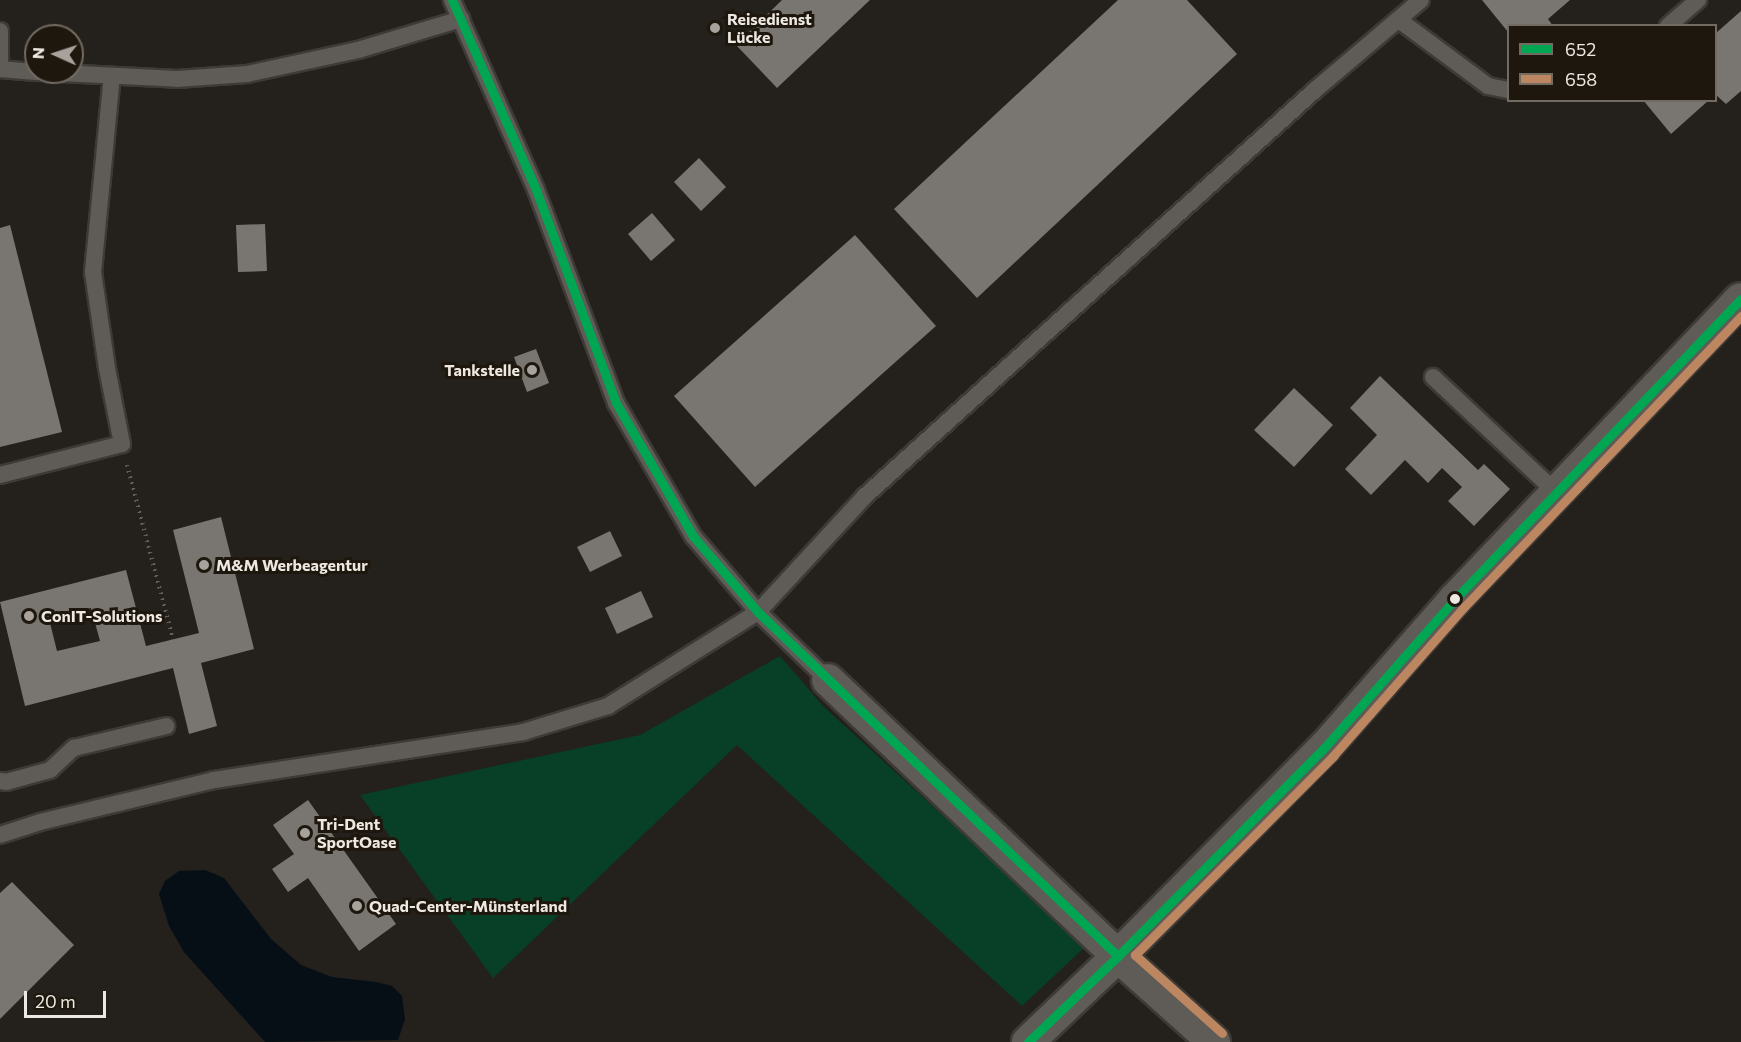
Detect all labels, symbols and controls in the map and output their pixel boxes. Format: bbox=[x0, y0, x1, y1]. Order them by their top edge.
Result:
place label: Reisedienst Lücke bbox=[727, 9, 812, 47]
marker: Reisedienst Lücke bbox=[708, 21, 722, 35]
north arrow bbox=[24, 24, 84, 84]
legend bbox=[1507, 24, 1717, 102]
text: 652 bbox=[1565, 38, 1596, 60]
text: N bbox=[28, 47, 47, 60]
text: 658 bbox=[1565, 68, 1597, 90]
place label: Tankstelle bbox=[444, 360, 520, 380]
marker: Tankstelle bbox=[525, 363, 539, 377]
place label: M&M Werbeagentur bbox=[216, 555, 368, 575]
marker: M&M Werbeagentur bbox=[197, 558, 211, 572]
unlabelled marker bbox=[1449, 593, 1461, 605]
place label: ConIT-Solutions bbox=[41, 606, 162, 626]
marker: ConIT-Solutions bbox=[22, 609, 36, 623]
place label: Tri-Dent SportOase bbox=[317, 814, 396, 852]
marker: Tri-Dent SportOase bbox=[298, 826, 312, 840]
place label: Quad-Center-Münsterland bbox=[369, 896, 567, 916]
marker: Quad-Center-Münsterland bbox=[350, 899, 364, 913]
scale bar bbox=[27, 979, 110, 1017]
text: 20 m bbox=[35, 990, 76, 1012]

